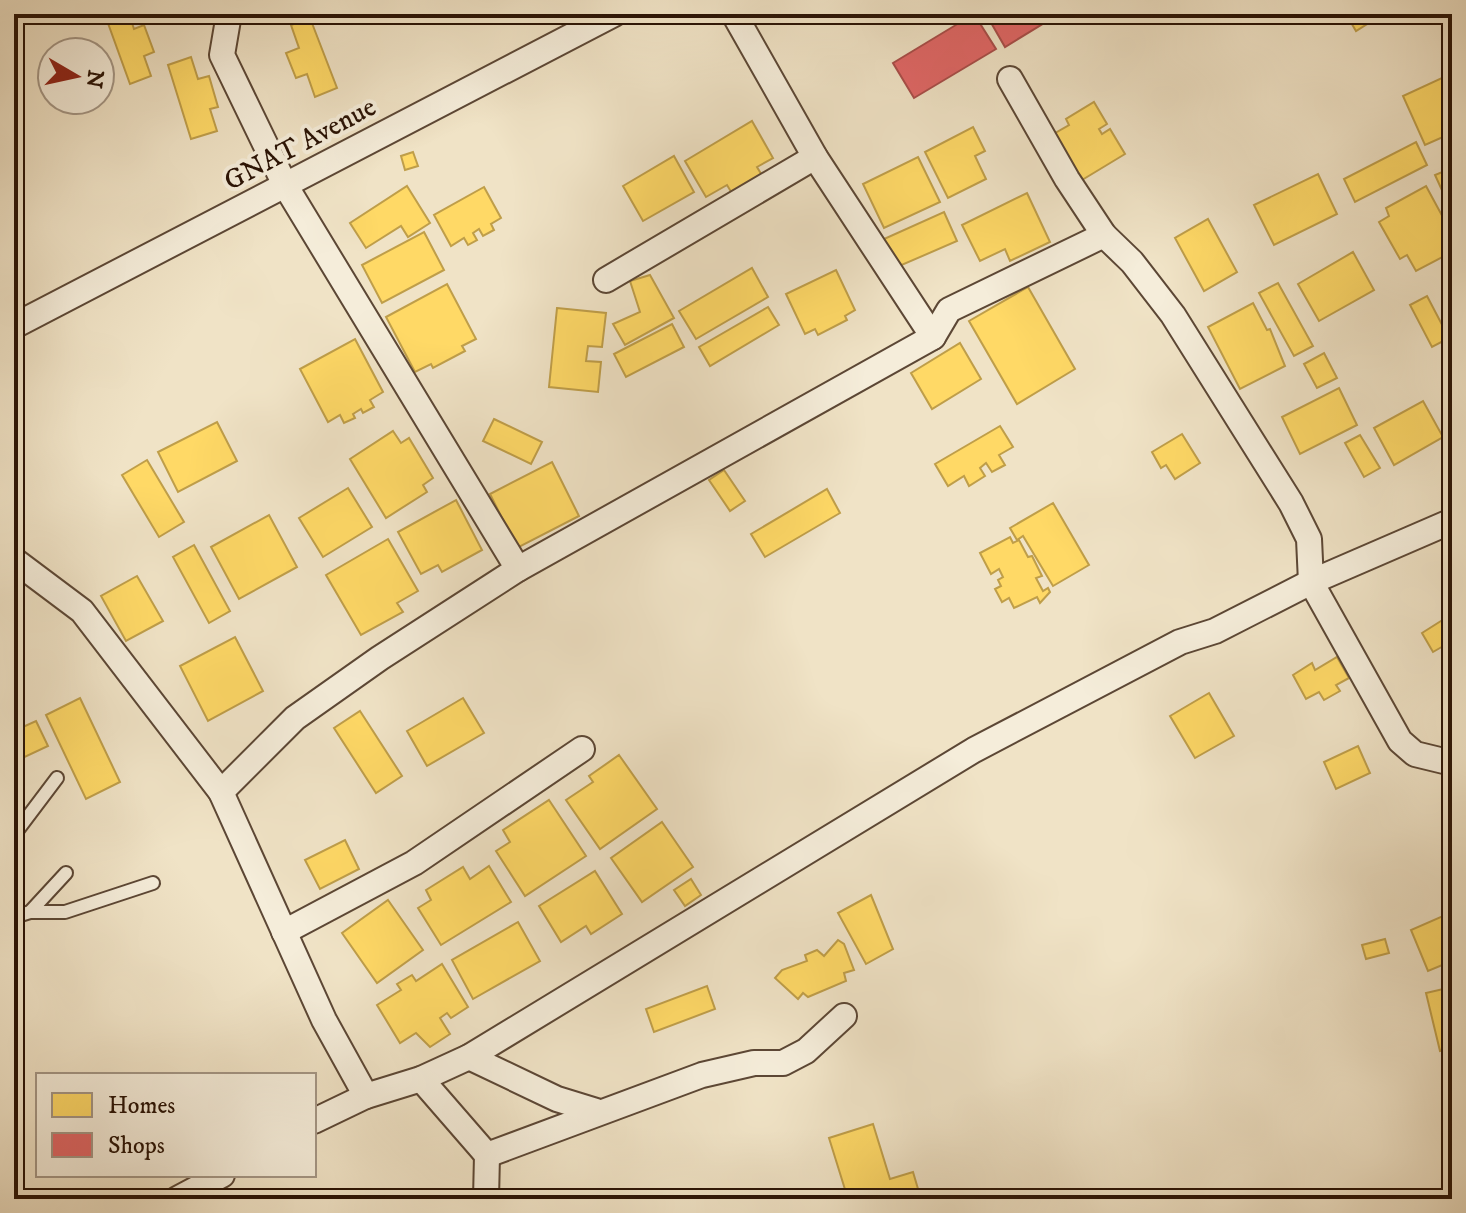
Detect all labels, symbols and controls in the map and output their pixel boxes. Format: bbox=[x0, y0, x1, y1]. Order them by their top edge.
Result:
north arrow bbox=[36, 36, 116, 116]
text: N bbox=[80, 68, 109, 90]
street label: GNAT Avenue bbox=[218, 89, 382, 199]
legend bbox=[36, 1073, 316, 1177]
text: Homes bbox=[108, 1091, 175, 1121]
text: Shops bbox=[108, 1131, 165, 1161]

